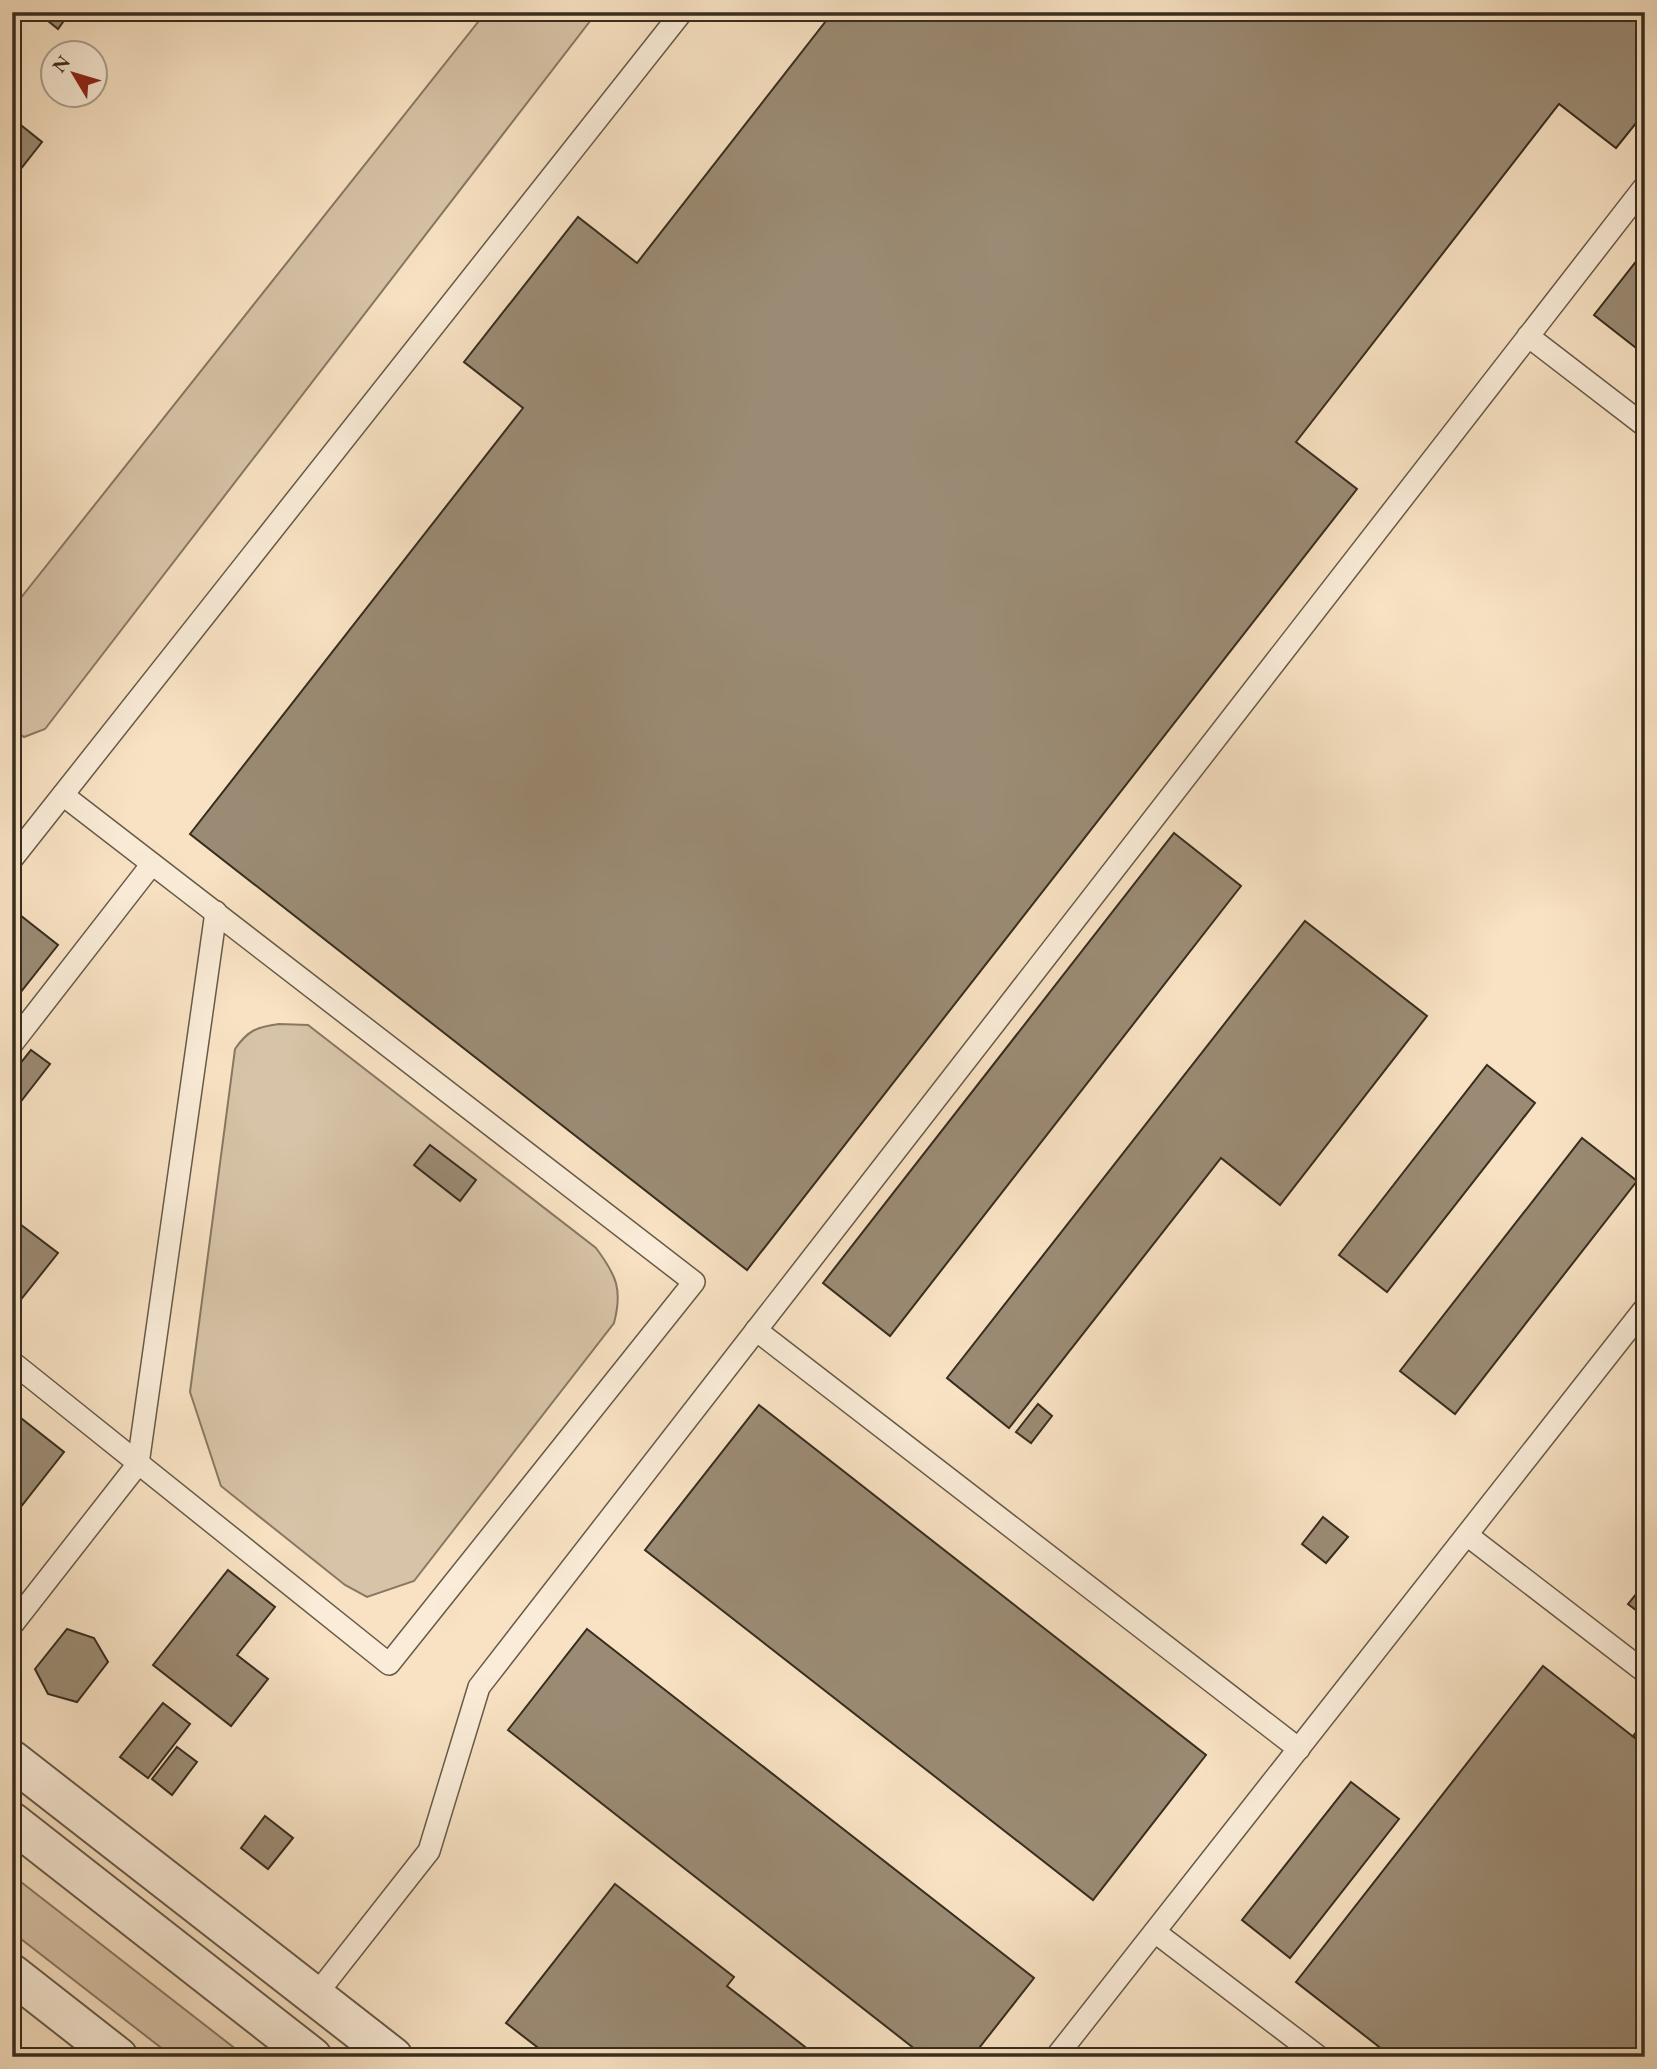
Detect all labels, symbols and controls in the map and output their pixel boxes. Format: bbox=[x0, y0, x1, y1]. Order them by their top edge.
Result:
north arrow bbox=[38, 38, 108, 108]
text: N bbox=[46, 50, 76, 78]

